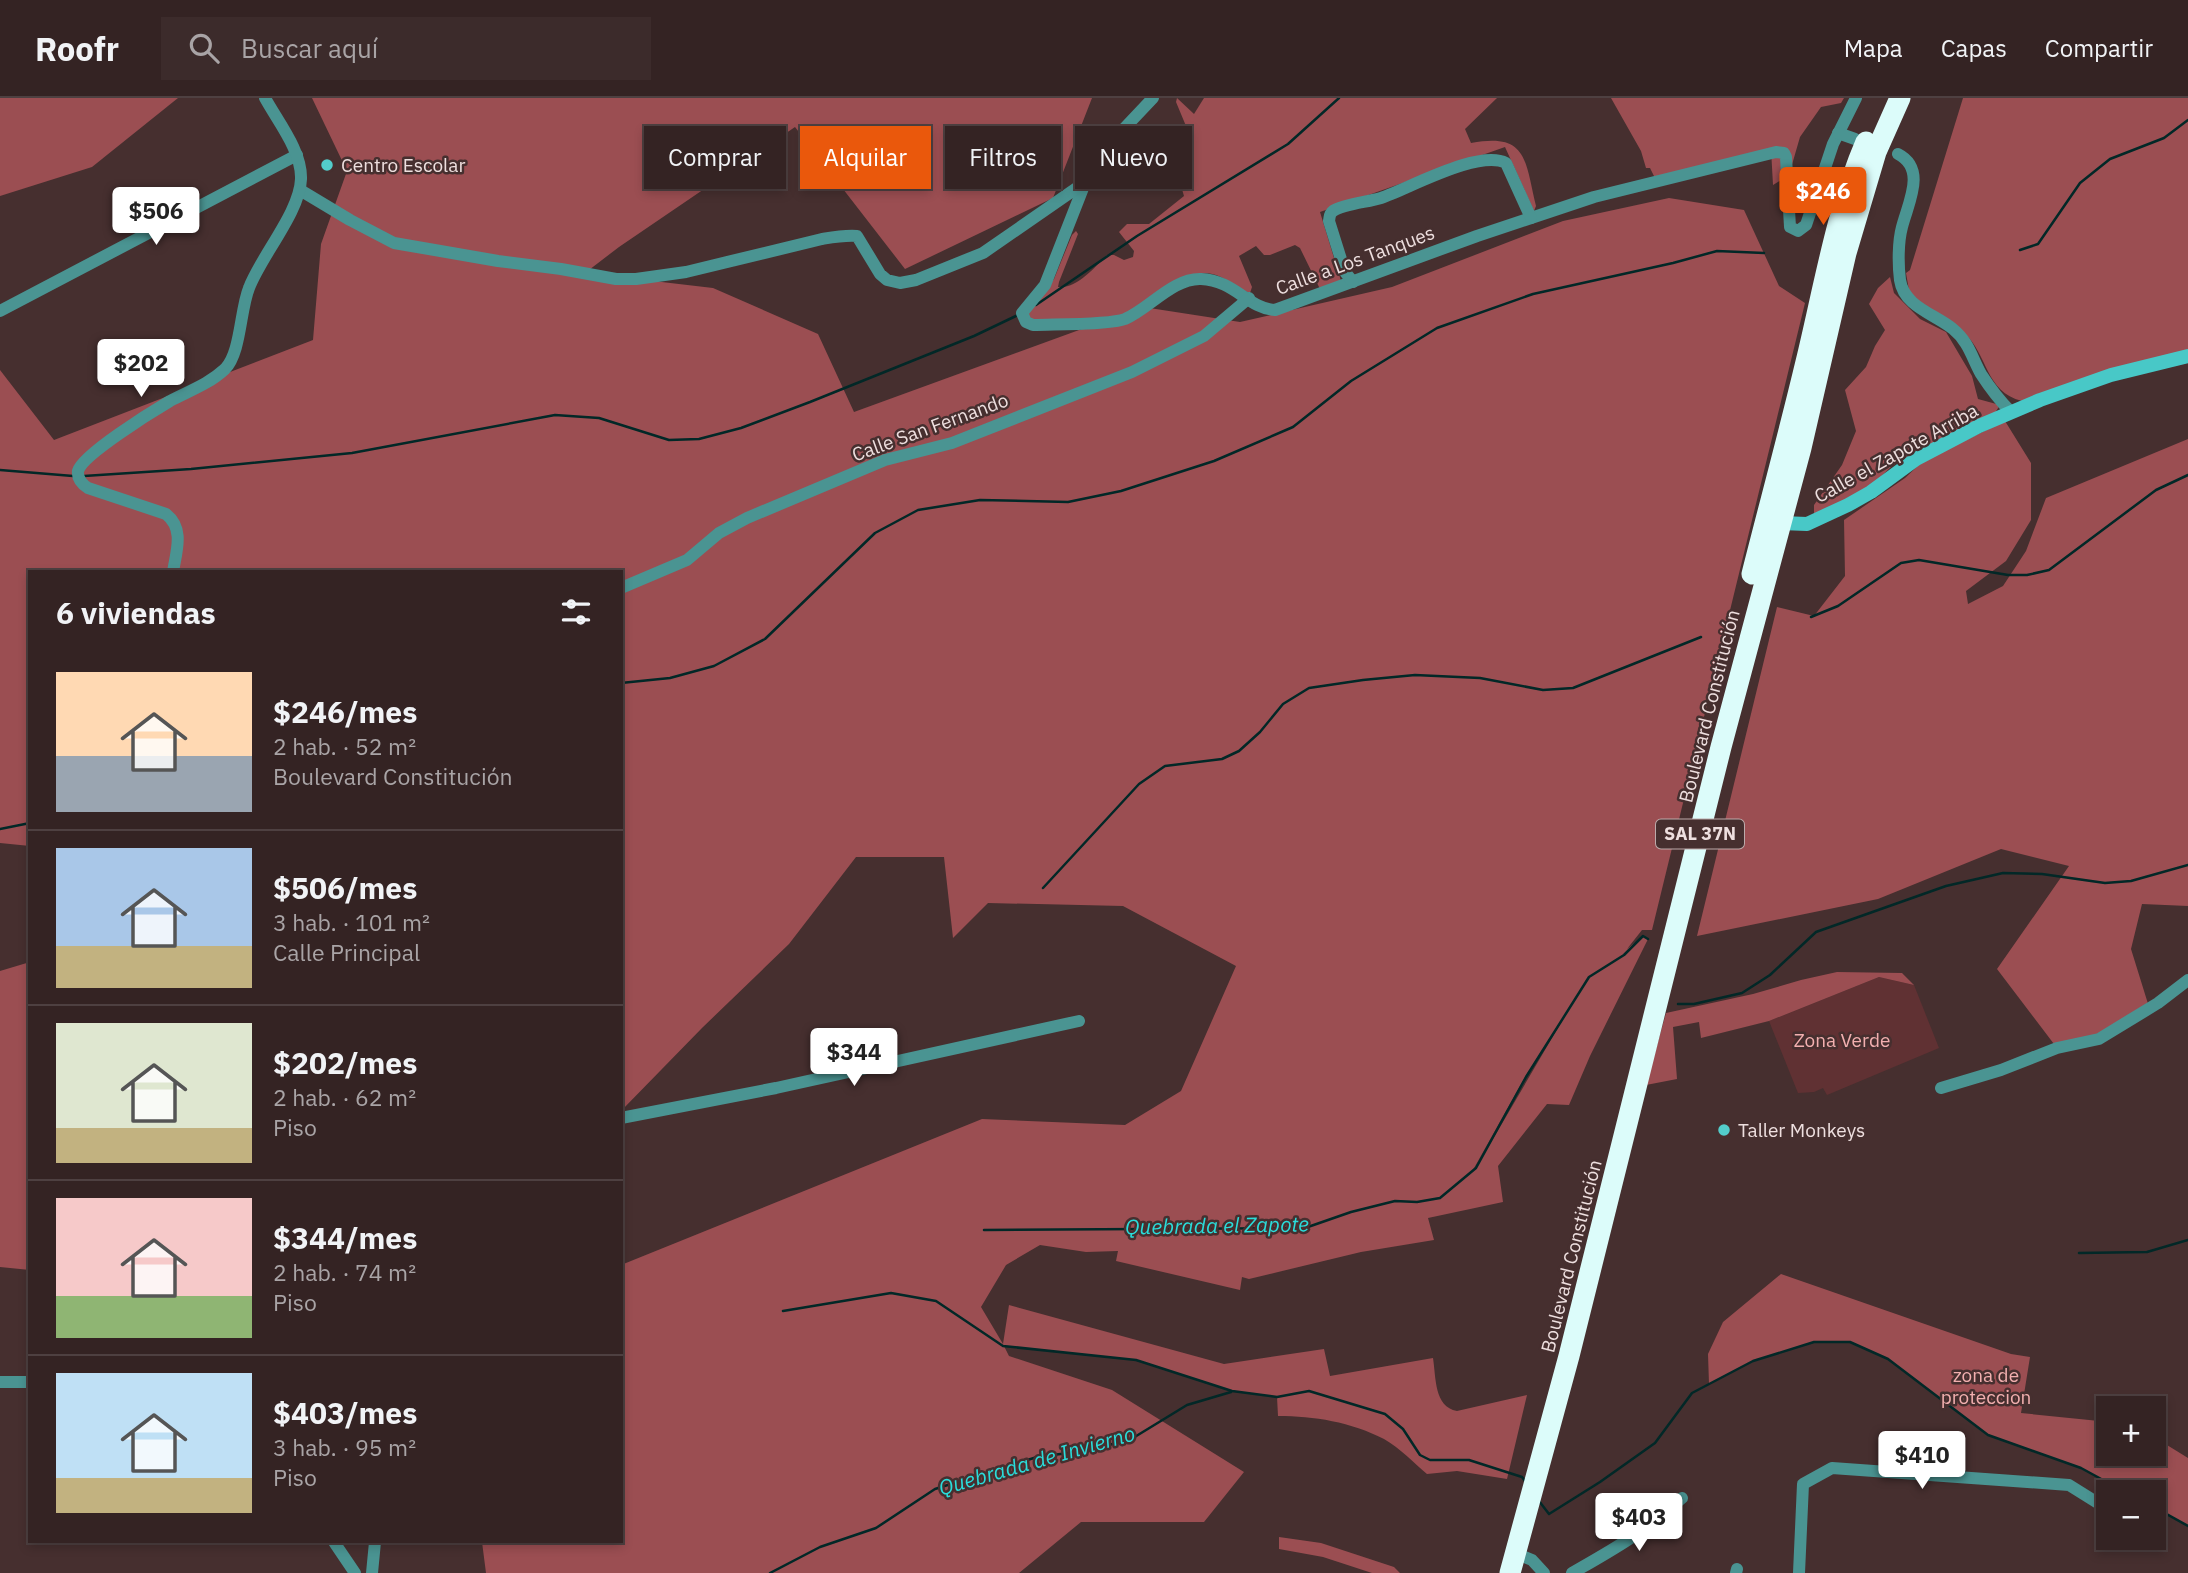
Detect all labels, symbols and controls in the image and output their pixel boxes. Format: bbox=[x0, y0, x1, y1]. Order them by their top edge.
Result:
search box bbox=[161, 17, 651, 80]
text: Roofr bbox=[35, 27, 119, 70]
icon: search bbox=[185, 29, 223, 67]
text: Buscar aquí bbox=[241, 31, 378, 65]
text: Mapa bbox=[1844, 32, 1903, 64]
text: Capas bbox=[1941, 32, 2007, 64]
text: Compartir bbox=[2045, 32, 2153, 64]
chip: Comprar bbox=[644, 126, 786, 189]
chip: Alquilar bbox=[800, 126, 931, 189]
chip: Filtros bbox=[945, 126, 1061, 189]
chip: Nuevo bbox=[1075, 126, 1192, 189]
place label: Centro Escolar bbox=[341, 153, 465, 177]
marker: Centro Escolar bbox=[319, 157, 335, 173]
pin: $246 bbox=[1782, 167, 1864, 227]
text: $246 bbox=[1795, 175, 1851, 205]
pin: $506 bbox=[115, 188, 197, 247]
text: $506 bbox=[128, 195, 184, 225]
street label: Calle a Los Tanques bbox=[1272, 220, 1438, 300]
pin: $202 bbox=[100, 340, 182, 399]
text: $202 bbox=[113, 347, 169, 377]
street label: Calle San Fernando bbox=[849, 388, 1011, 466]
street label: Calle el Zapote Arriba bbox=[1810, 398, 1982, 508]
text: 6 viviendas bbox=[56, 593, 216, 632]
icon: filters bbox=[557, 593, 595, 631]
street label: Boulevard Constitución bbox=[1673, 607, 1745, 805]
text: $246/mes bbox=[273, 692, 417, 731]
icon: home bbox=[112, 700, 196, 784]
text: 2 hab. · 52 m² bbox=[273, 731, 416, 761]
text: Boulevard Constitución bbox=[273, 761, 513, 791]
road number: SAL 37N bbox=[1656, 820, 1744, 848]
text: $506/mes bbox=[273, 868, 417, 907]
icon: home bbox=[112, 876, 196, 960]
text: 3 hab. · 101 m² bbox=[273, 907, 430, 937]
text: Calle Principal bbox=[273, 937, 420, 967]
pin: $344 bbox=[813, 1028, 895, 1088]
park label: Zona Verde bbox=[1794, 1028, 1890, 1052]
text: $344 bbox=[826, 1036, 882, 1066]
text: $202/mes bbox=[273, 1043, 417, 1082]
icon: home bbox=[112, 1051, 196, 1135]
text: 2 hab. · 62 m² bbox=[273, 1082, 416, 1112]
text: Piso bbox=[273, 1112, 317, 1142]
place label: Taller Monkeys bbox=[1738, 1118, 1865, 1142]
marker: Taller Monkeys bbox=[1716, 1122, 1732, 1138]
street label: Boulevard Constitución bbox=[1535, 1157, 1607, 1355]
water label: Quebrada el Zapote bbox=[1125, 1209, 1309, 1241]
text: $344/mes bbox=[273, 1218, 417, 1257]
icon: home bbox=[112, 1226, 196, 1310]
text: 2 hab. · 74 m² bbox=[273, 1257, 416, 1287]
text: Piso bbox=[273, 1287, 317, 1317]
park label: zona de proteccion bbox=[1941, 1363, 2031, 1409]
text: $403/mes bbox=[273, 1393, 417, 1432]
map controls bbox=[2096, 1396, 2166, 1550]
button: + bbox=[2096, 1396, 2166, 1466]
icon: home bbox=[112, 1401, 196, 1485]
water label: Quebrada de Invierno bbox=[935, 1419, 1138, 1501]
text: 3 hab. · 95 m² bbox=[273, 1432, 416, 1462]
pin: $410 bbox=[1881, 1432, 1963, 1491]
text: $410 bbox=[1894, 1439, 1950, 1469]
text: Piso bbox=[273, 1462, 317, 1492]
button: − bbox=[2096, 1480, 2166, 1550]
pin: $403 bbox=[1598, 1494, 1680, 1553]
text: $403 bbox=[1611, 1501, 1667, 1531]

